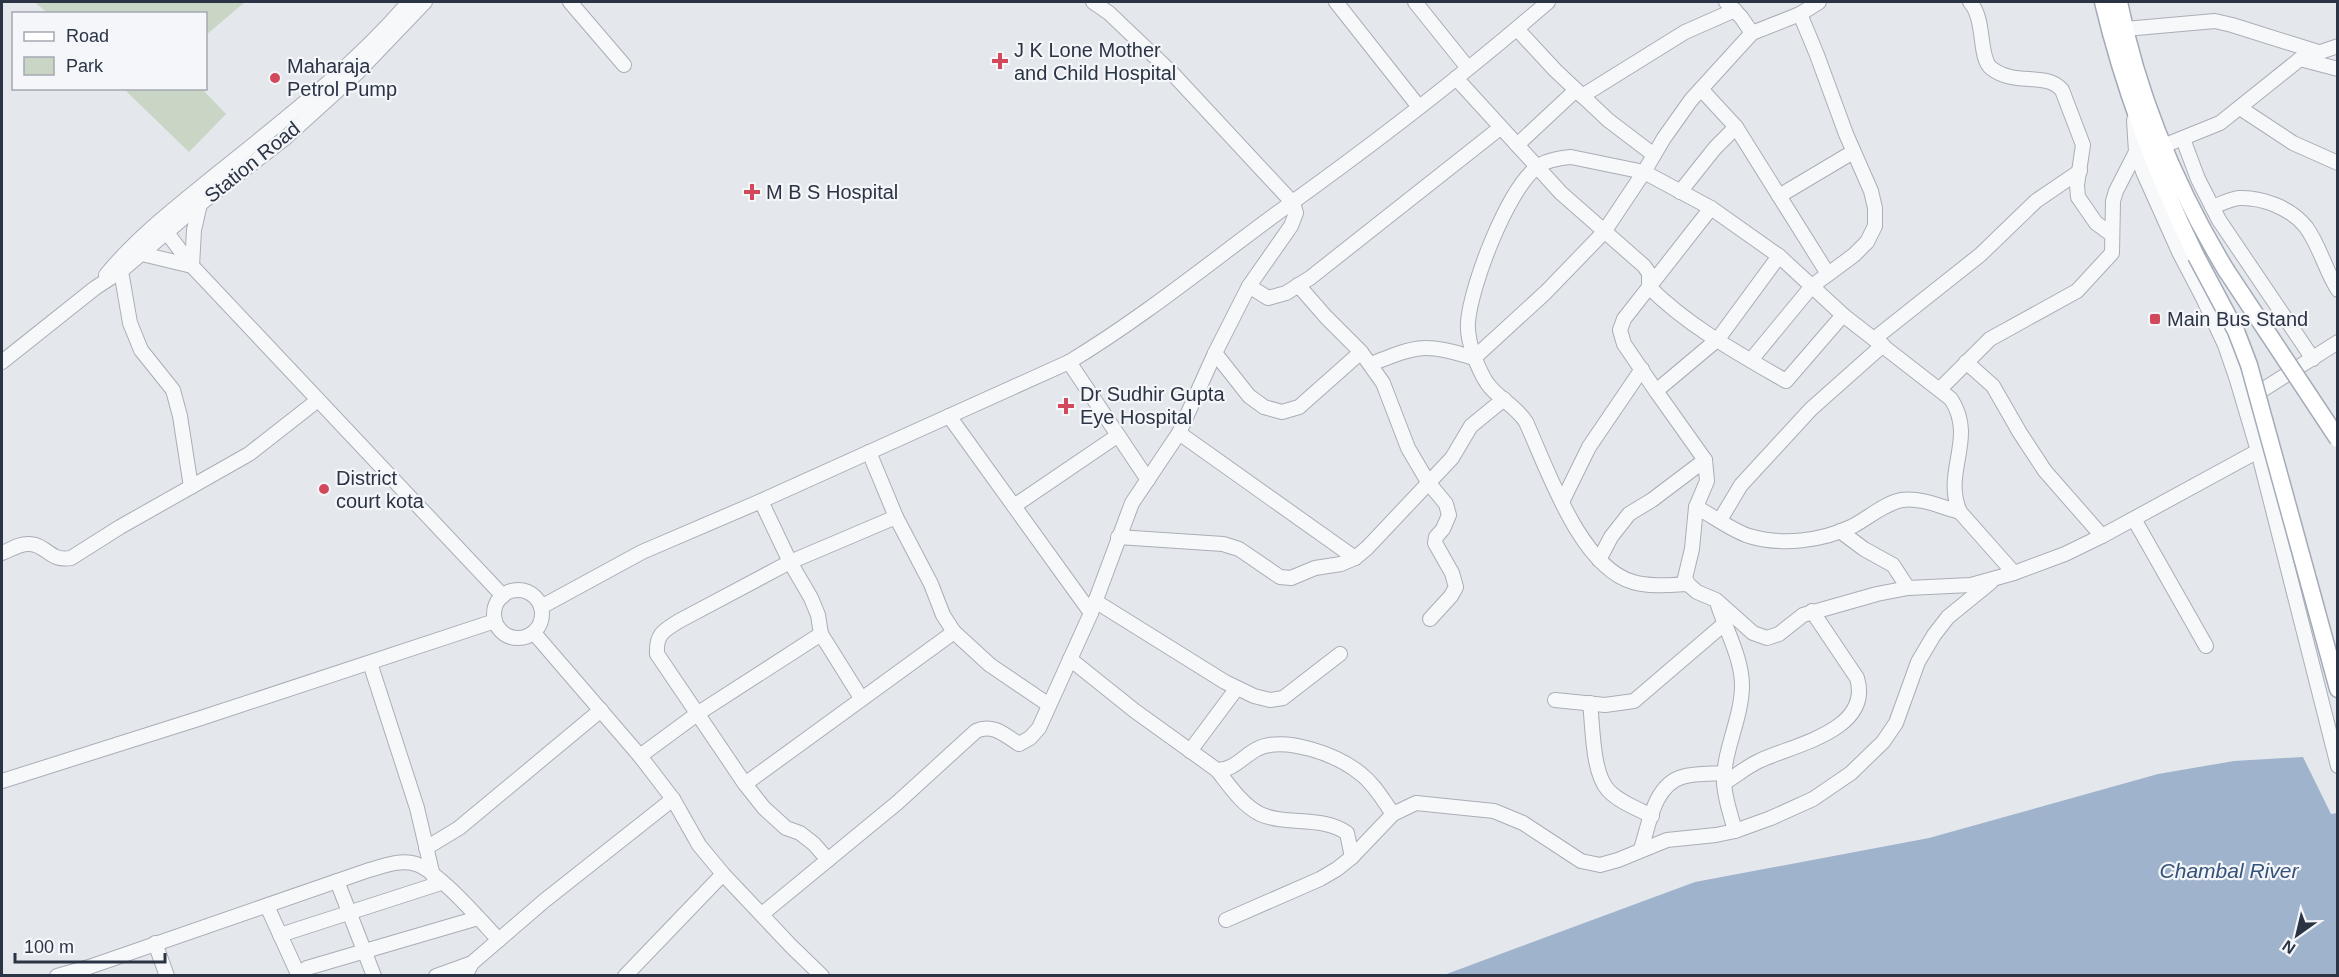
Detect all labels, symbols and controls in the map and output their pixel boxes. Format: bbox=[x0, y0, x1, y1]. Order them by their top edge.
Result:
legend bbox=[12, 12, 207, 90]
text: Road bbox=[66, 26, 109, 46]
place label: J K Lone Mother and Child Hospital bbox=[1014, 39, 1176, 84]
marker: J K Lone Mother and Child Hospital bbox=[991, 52, 1009, 70]
place label: Maharaja Petrol Pump bbox=[287, 55, 397, 100]
text: Park bbox=[66, 56, 104, 76]
marker: Maharaja Petrol Pump bbox=[268, 71, 282, 85]
street label: Station Road bbox=[200, 117, 304, 207]
place label: M B S Hospital bbox=[766, 181, 898, 203]
marker: M B S Hospital bbox=[743, 183, 761, 201]
place label: Main Bus Stand bbox=[2167, 308, 2308, 330]
marker: Main Bus Stand bbox=[2148, 312, 2162, 326]
place label: Dr Sudhir Gupta Eye Hospital bbox=[1080, 383, 1225, 428]
marker: Dr Sudhir Gupta Eye Hospital bbox=[1057, 397, 1075, 415]
place label: District court kota bbox=[336, 467, 425, 512]
marker: District court kota bbox=[317, 482, 331, 496]
water label: Chambal River bbox=[2160, 859, 2299, 882]
north arrow bbox=[2267, 905, 2327, 965]
scale bar bbox=[15, 926, 165, 964]
text: 100 m bbox=[24, 937, 74, 957]
text: N bbox=[2279, 937, 2298, 957]

